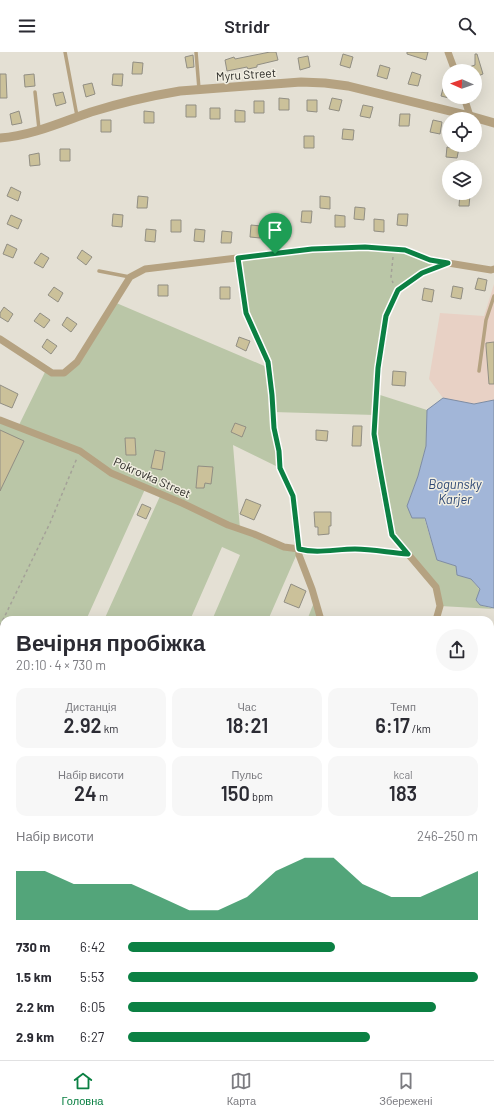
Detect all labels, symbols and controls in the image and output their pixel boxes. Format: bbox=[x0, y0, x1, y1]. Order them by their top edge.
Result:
icon: menu bbox=[16, 15, 38, 37]
text: Stridr bbox=[224, 15, 270, 37]
icon: search bbox=[456, 15, 478, 37]
north arrow bbox=[442, 64, 482, 104]
map controls bbox=[442, 64, 482, 200]
street label: Myru Street bbox=[215, 65, 276, 83]
button: locate bbox=[442, 112, 482, 152]
button: layers bbox=[442, 160, 482, 200]
pin bbox=[258, 213, 292, 254]
icon: arrive bbox=[264, 219, 286, 241]
street label: Pokrovka Street bbox=[112, 454, 193, 500]
water label: Bogunsky Karjer bbox=[428, 476, 483, 507]
text: Вечірня пробіжка bbox=[16, 629, 205, 655]
button: share bbox=[436, 629, 478, 671]
text: 20:10 · 4 × 730 m bbox=[16, 657, 106, 673]
text: Дистанція bbox=[66, 700, 116, 713]
text: Час bbox=[238, 700, 256, 713]
text: Темп bbox=[390, 700, 416, 713]
text: 2.92 bbox=[64, 713, 102, 737]
text: 18:21 bbox=[226, 713, 268, 737]
text: 6:17 bbox=[375, 713, 410, 737]
text: km bbox=[102, 722, 118, 735]
text: /km bbox=[410, 722, 431, 735]
text: Набір висоти bbox=[58, 768, 124, 781]
text: Пульс bbox=[232, 768, 262, 781]
text: kcal bbox=[393, 768, 413, 781]
text: 24 bbox=[74, 781, 97, 805]
text: 150 bbox=[221, 781, 250, 805]
text: 183 bbox=[389, 781, 417, 805]
text: m bbox=[97, 790, 108, 803]
text: bpm bbox=[250, 790, 273, 803]
text: Набір висоти bbox=[16, 828, 94, 844]
text: 246–250 m bbox=[417, 828, 478, 844]
text: 730 m bbox=[16, 939, 50, 955]
text: 6:42 bbox=[80, 939, 105, 955]
text: 1.5 km bbox=[16, 969, 52, 985]
text: 5:53 bbox=[80, 969, 104, 985]
text: 2.2 km bbox=[16, 999, 54, 1015]
text: 6:05 bbox=[80, 999, 105, 1015]
text: 2.9 km bbox=[16, 1029, 54, 1045]
text: 6:27 bbox=[80, 1029, 104, 1045]
tab: Головна bbox=[62, 1070, 103, 1107]
tab: Карта bbox=[227, 1070, 256, 1107]
tab: Збережені bbox=[379, 1070, 432, 1107]

